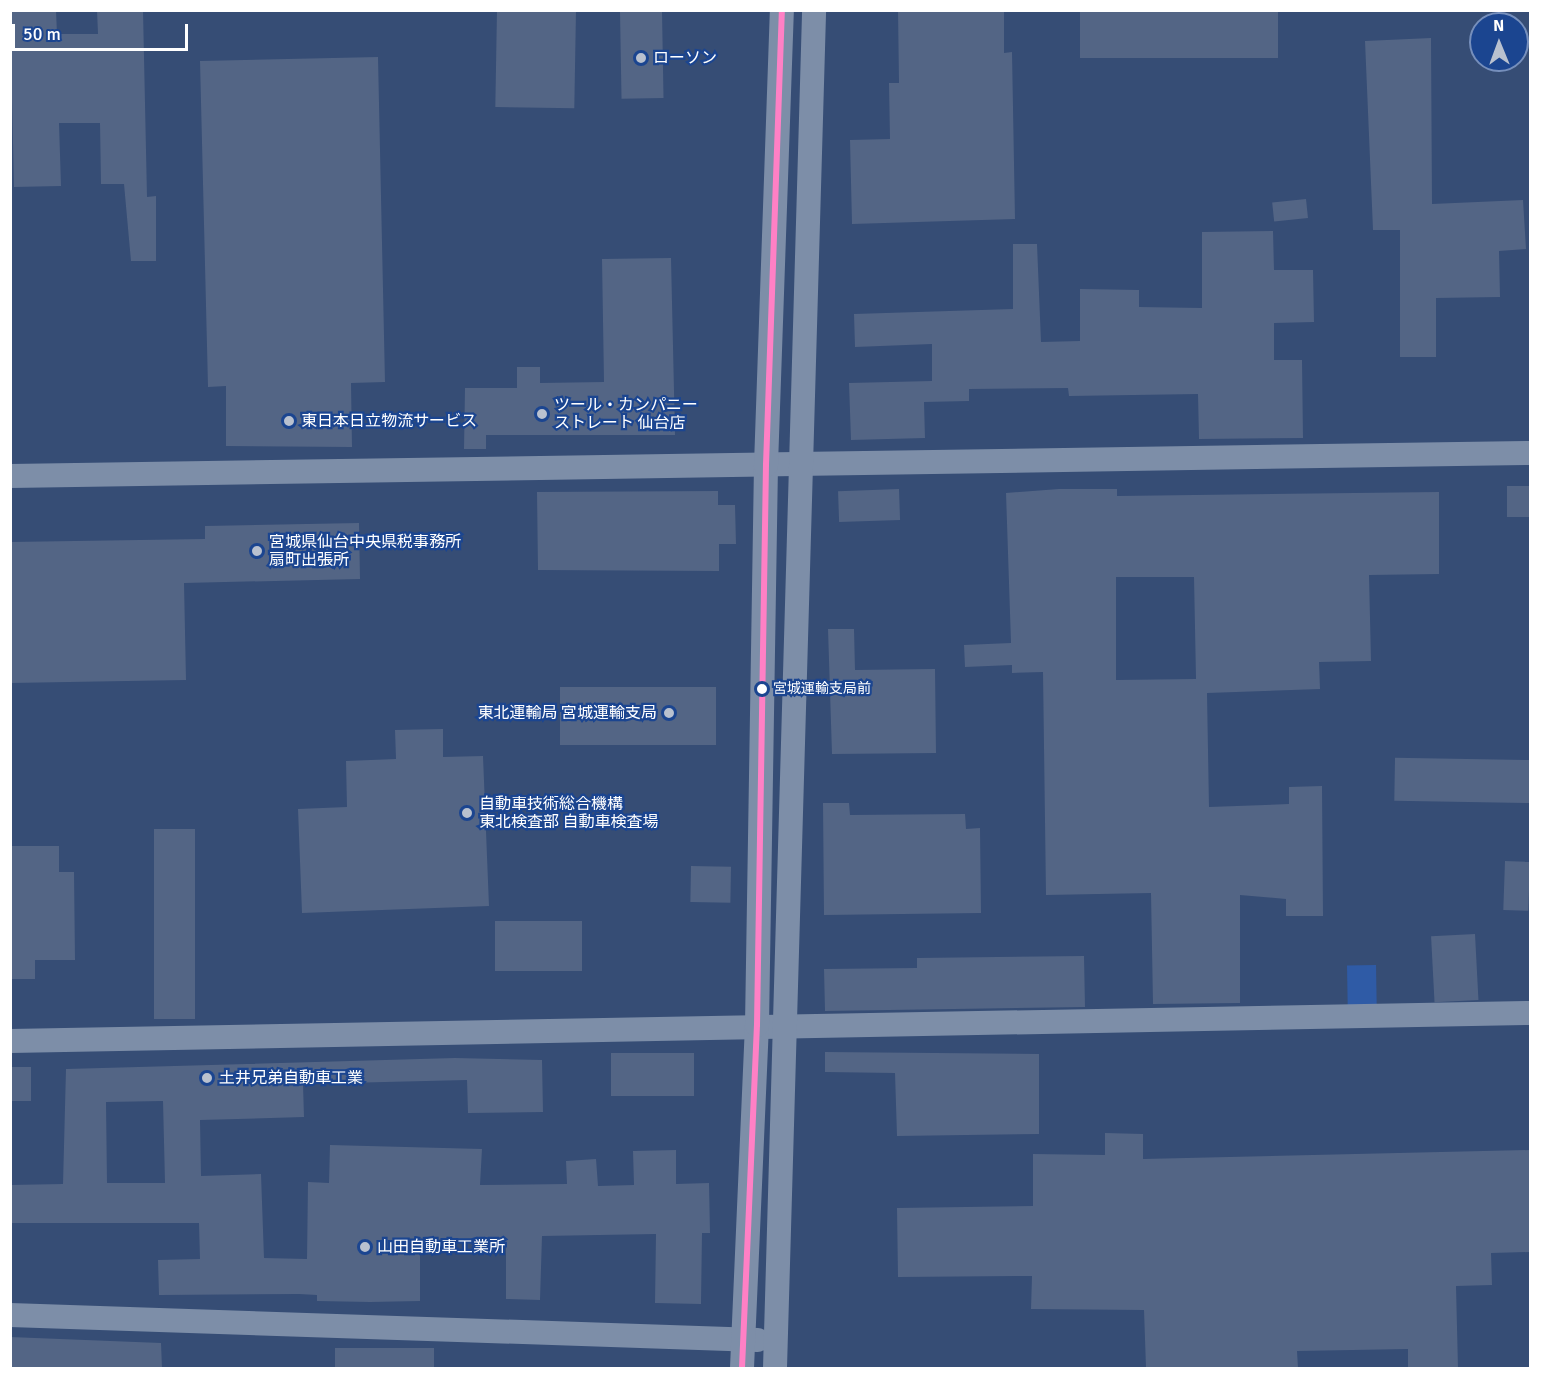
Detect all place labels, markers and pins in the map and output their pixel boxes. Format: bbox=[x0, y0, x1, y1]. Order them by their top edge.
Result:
place label: ローソン bbox=[653, 48, 717, 68]
marker: ローソン bbox=[634, 51, 648, 65]
place label: ツール・カンパニー ストレート 仙台店 bbox=[554, 395, 698, 433]
marker: ツール・カンパニー ストレート 仙台店 bbox=[535, 407, 549, 421]
place label: 東日本日立物流サービス bbox=[301, 411, 477, 431]
marker: 東日本日立物流サービス bbox=[282, 414, 296, 428]
place label: 宮城県仙台中央県税事務所 扇町出張所 bbox=[269, 532, 461, 570]
marker: 宮城県仙台中央県税事務所 扇町出張所 bbox=[250, 544, 264, 558]
place label: 宮城運輸支局前 bbox=[773, 681, 871, 697]
marker: 宮城運輸支局前 bbox=[756, 683, 768, 695]
place label: 東北運輸局 宮城運輸支局 bbox=[477, 703, 657, 723]
marker: 東北運輸局 宮城運輸支局 bbox=[662, 706, 676, 720]
place label: 自動車技術総合機構 東北検査部 自動車検査場 bbox=[479, 794, 659, 832]
marker: 自動車技術総合機構 東北検査部 自動車検査場 bbox=[460, 806, 474, 820]
place label: 土井兄弟自動車工業 bbox=[219, 1068, 363, 1088]
marker: 土井兄弟自動車工業 bbox=[200, 1071, 214, 1085]
place label: 山田自動車工業所 bbox=[377, 1237, 505, 1257]
marker: 山田自動車工業所 bbox=[358, 1240, 372, 1254]

